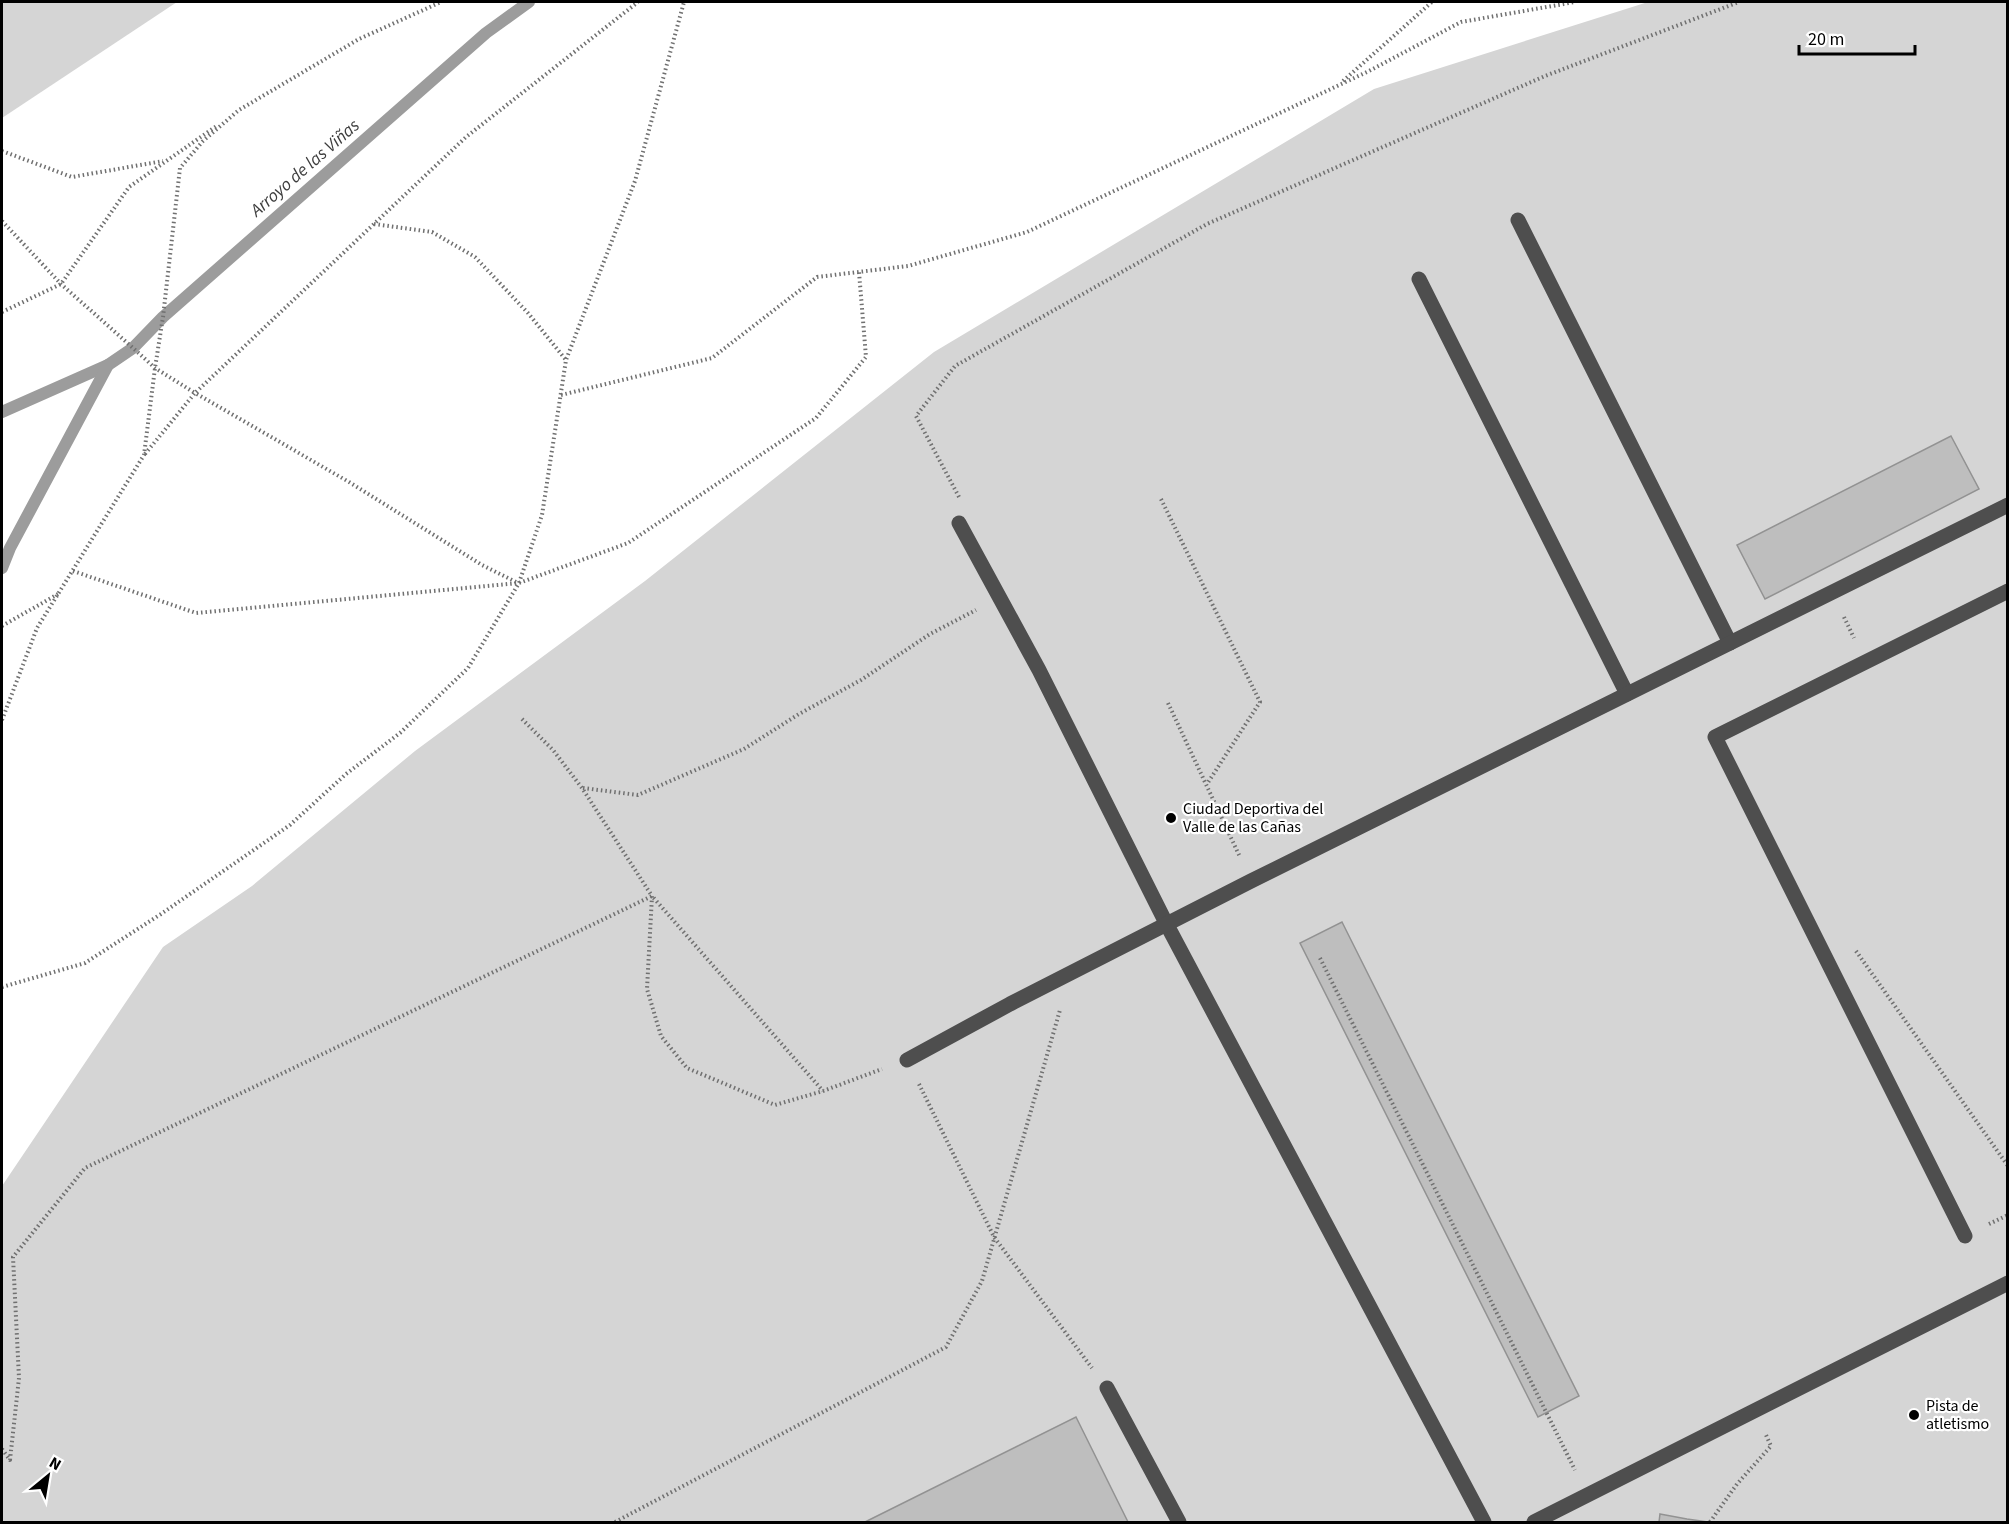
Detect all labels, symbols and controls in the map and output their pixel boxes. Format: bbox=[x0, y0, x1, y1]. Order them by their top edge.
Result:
scale bar bbox=[1799, 18, 1914, 56]
text: 20 m bbox=[1808, 27, 1844, 52]
water label: Arroyo de las Viñas bbox=[244, 113, 365, 223]
place label: Ciudad Deportiva del Valle de las Cañas bbox=[1183, 798, 1323, 838]
marker: Ciudad Deportiva del Valle de las Cañas bbox=[1164, 811, 1178, 825]
place label: Pista de atletismo bbox=[1926, 1395, 1989, 1435]
marker: Pista de atletismo bbox=[1907, 1408, 1921, 1422]
north arrow bbox=[18, 1446, 78, 1506]
text: N bbox=[45, 1452, 65, 1476]

